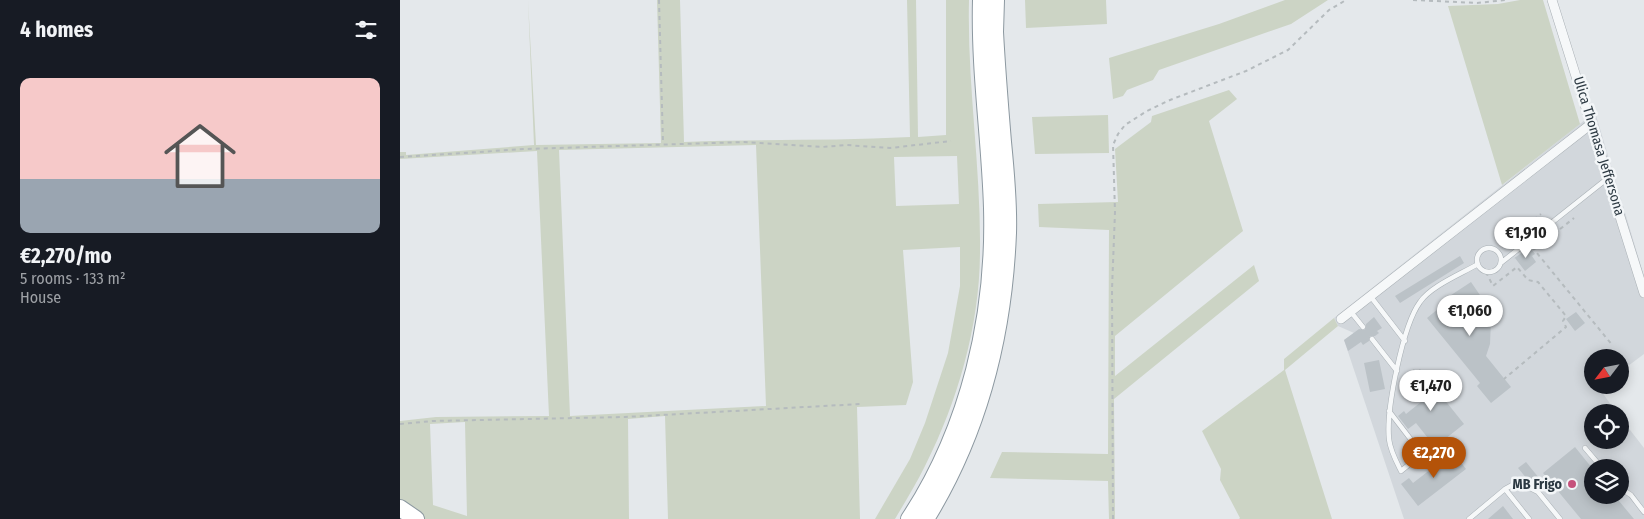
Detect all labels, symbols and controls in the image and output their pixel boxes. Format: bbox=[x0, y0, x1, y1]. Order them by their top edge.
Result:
icon: filters bbox=[352, 16, 380, 44]
text: 4 homes bbox=[20, 17, 93, 43]
street label: Ulica Thomasa Jeffersona bbox=[1570, 74, 1628, 218]
icon: home bbox=[155, 111, 245, 201]
pin: €1,910 bbox=[1485, 216, 1567, 259]
text: €1,910 bbox=[1505, 223, 1547, 242]
text: €2,270/mo bbox=[20, 243, 112, 269]
text: 5 rooms · 133 m² bbox=[20, 269, 126, 288]
text: House bbox=[20, 288, 61, 307]
pin: €1,060 bbox=[1429, 294, 1511, 337]
text: €1,060 bbox=[1448, 301, 1492, 320]
north arrow bbox=[1584, 349, 1629, 394]
map controls bbox=[1584, 349, 1629, 504]
pin: €1,470 bbox=[1390, 370, 1472, 412]
text: €1,470 bbox=[1410, 376, 1452, 395]
button: locate bbox=[1584, 404, 1629, 449]
pin: €2,270 bbox=[1393, 436, 1475, 479]
text: €2,270 bbox=[1413, 443, 1455, 462]
button: layers bbox=[1584, 459, 1629, 504]
place label: MB Frigo bbox=[1513, 476, 1563, 493]
marker: MB Frigo bbox=[1566, 478, 1578, 490]

